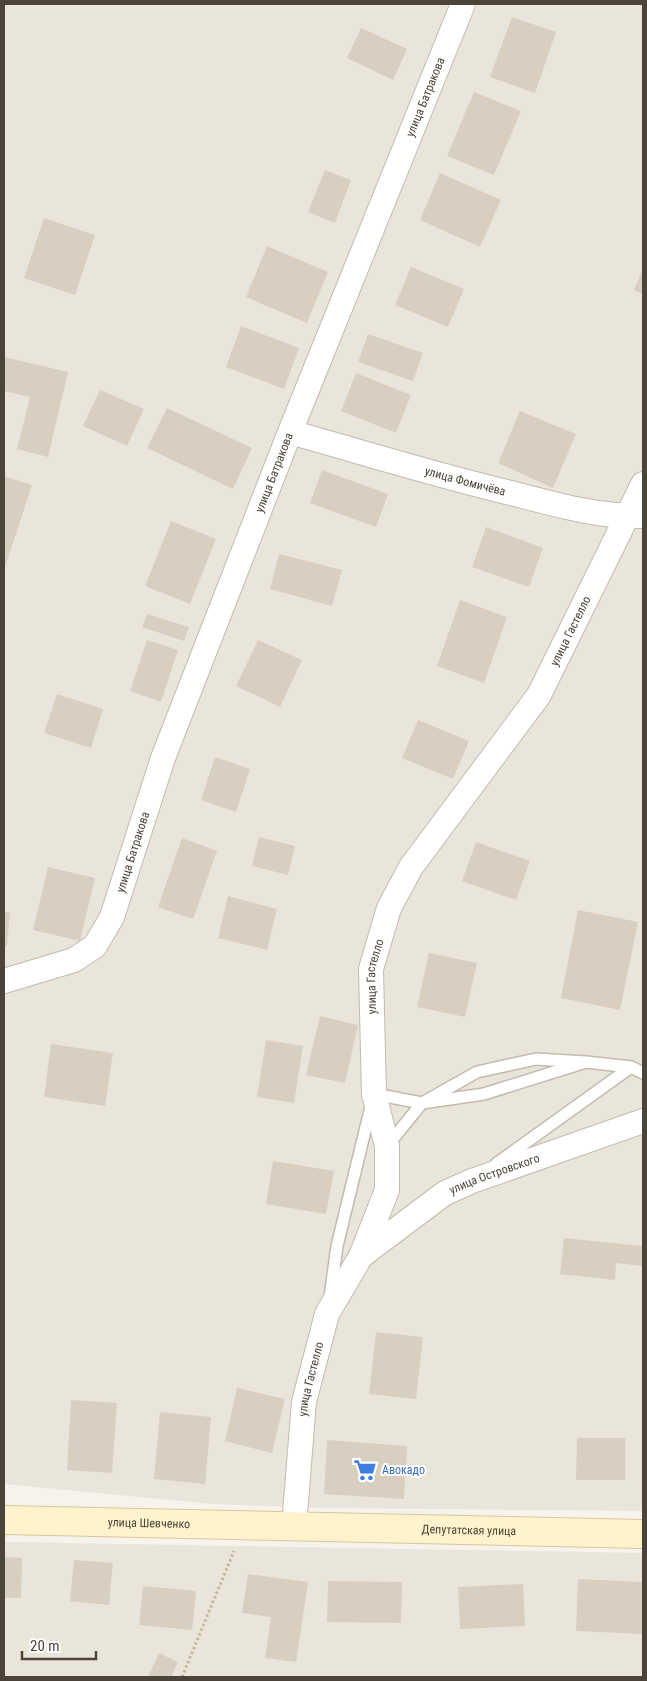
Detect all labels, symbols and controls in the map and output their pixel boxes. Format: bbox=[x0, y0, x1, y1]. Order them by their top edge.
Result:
street label: улица Батракова bbox=[403, 55, 448, 139]
street label: улица Батракова bbox=[252, 431, 296, 515]
street label: улица Фомичёва bbox=[423, 464, 507, 499]
street label: улица Гастелло bbox=[547, 594, 594, 668]
street label: улица Батракова bbox=[113, 810, 152, 894]
street label: улица Гастелло bbox=[364, 937, 386, 1014]
street label: улица Островского bbox=[447, 1151, 541, 1197]
street label: улица Гастелло bbox=[296, 1340, 326, 1417]
supermarket icon: Авокадо bbox=[352, 1457, 378, 1483]
place label: Авокадо bbox=[382, 1463, 425, 1477]
street label: улица Шевченко bbox=[108, 1515, 190, 1531]
street label: Депутатская улица bbox=[421, 1522, 517, 1538]
scale bar bbox=[22, 1628, 96, 1660]
text: 20 m bbox=[30, 1637, 60, 1655]

